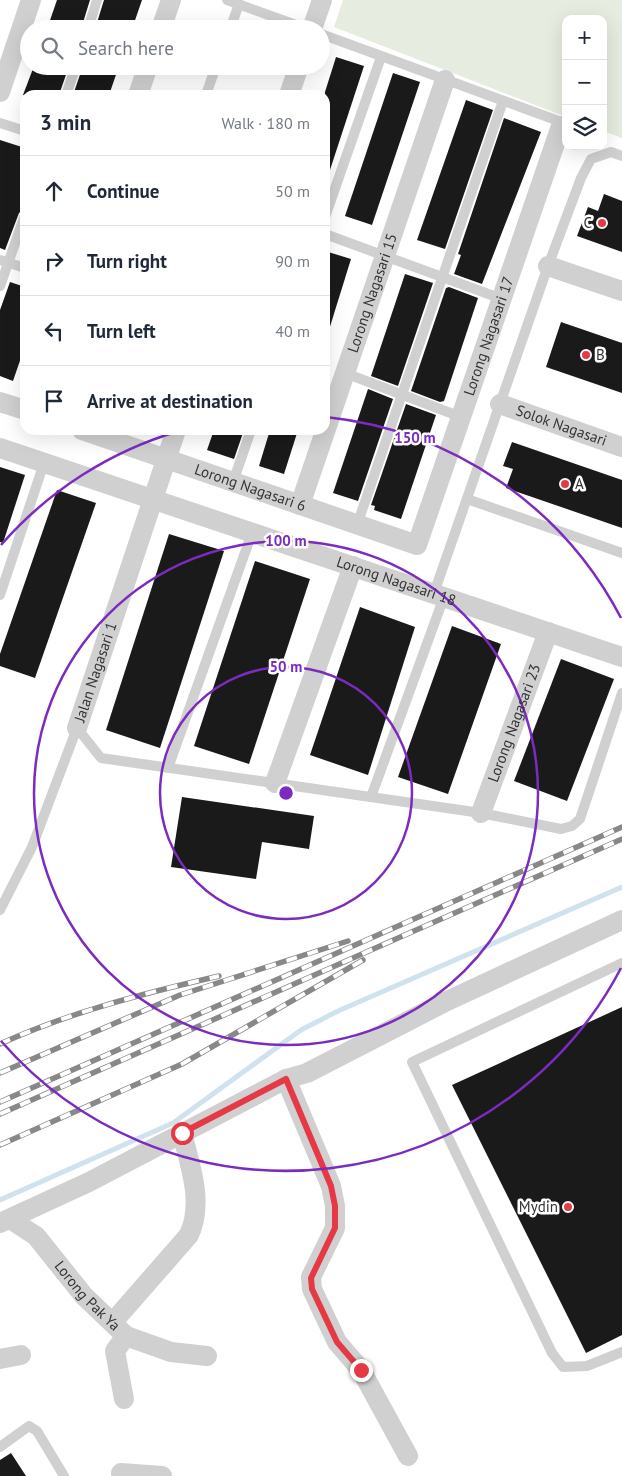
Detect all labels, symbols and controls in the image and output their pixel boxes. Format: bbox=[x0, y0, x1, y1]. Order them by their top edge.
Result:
map controls bbox=[562, 15, 607, 150]
button: + bbox=[562, 15, 607, 60]
search box bbox=[20, 20, 330, 75]
icon: search bbox=[38, 34, 66, 62]
text: Search here bbox=[78, 36, 174, 60]
button: − bbox=[562, 60, 607, 105]
button: layers bbox=[562, 105, 607, 150]
text: 3 min bbox=[40, 109, 91, 136]
text: Walk · 180 m bbox=[221, 113, 310, 133]
icon: ahead bbox=[40, 177, 68, 205]
text: Continue bbox=[87, 179, 159, 203]
text: 50 m bbox=[275, 181, 310, 201]
place label: C bbox=[583, 213, 592, 232]
marker: C bbox=[596, 217, 608, 229]
street label: Lorong Nagasari 15 bbox=[343, 231, 401, 355]
icon: right bbox=[40, 247, 68, 275]
text: Turn right bbox=[87, 249, 167, 273]
text: 90 m bbox=[275, 251, 310, 271]
street label: Lorong Nagasari 17 bbox=[459, 274, 518, 398]
icon: left bbox=[40, 317, 68, 345]
text: Turn left bbox=[87, 319, 156, 343]
text: 40 m bbox=[275, 321, 310, 341]
place label: B bbox=[596, 345, 605, 364]
marker: B bbox=[580, 349, 592, 361]
icon: arrive bbox=[40, 387, 68, 415]
text: Arrive at destination bbox=[87, 389, 253, 413]
street label: Solok Nagasari bbox=[513, 400, 610, 450]
text: 150 m bbox=[394, 428, 436, 447]
street label: Lorong Nagasari 6 bbox=[192, 459, 309, 515]
place label: A bbox=[575, 474, 584, 493]
marker: A bbox=[559, 478, 571, 490]
text: 100 m bbox=[265, 531, 307, 550]
street label: Lorong Nagasari 18 bbox=[334, 552, 459, 610]
street label: Jalan Nagasari 1 bbox=[69, 619, 121, 725]
text: 50 m bbox=[270, 657, 302, 676]
street label: Lorong Nagasari 23 bbox=[483, 661, 544, 785]
centre of rings bbox=[277, 784, 295, 802]
route start bbox=[171, 1122, 194, 1145]
place label: Mydin bbox=[519, 1197, 558, 1216]
marker: Mydin bbox=[562, 1201, 574, 1213]
street label: Lorong Pak Ya bbox=[51, 1257, 125, 1335]
route end bbox=[350, 1359, 373, 1382]

